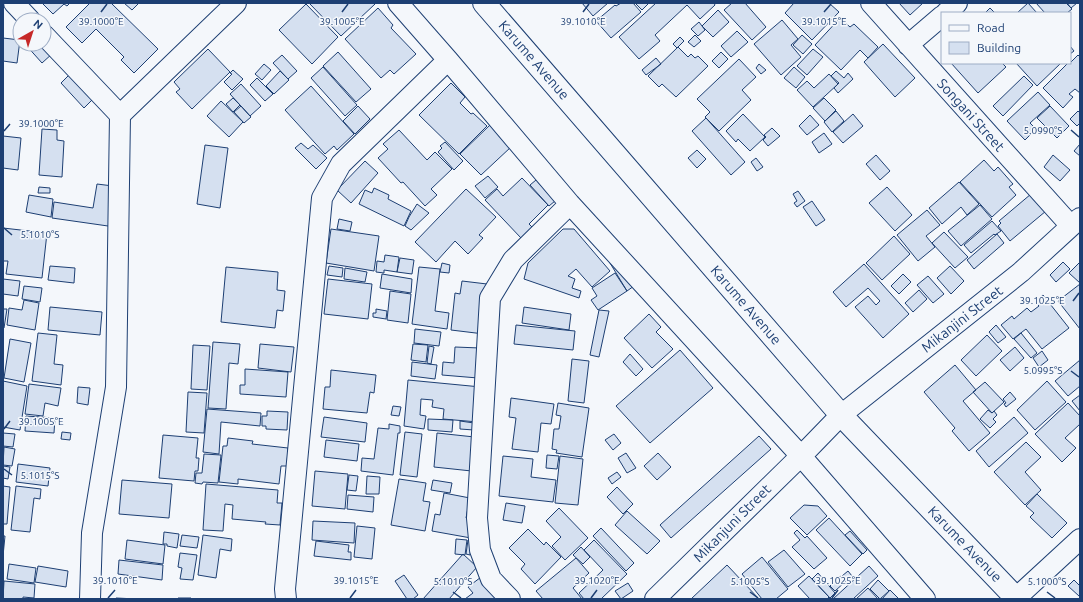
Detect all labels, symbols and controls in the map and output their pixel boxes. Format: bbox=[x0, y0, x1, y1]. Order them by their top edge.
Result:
north arrow bbox=[12, 12, 52, 52]
legend bbox=[941, 12, 1071, 64]
text: 39.1000°E bbox=[78, 16, 124, 27]
text: 39.1005°E bbox=[319, 16, 365, 27]
text: 39.1010°E bbox=[560, 16, 606, 27]
text: 39.1015°E bbox=[801, 16, 847, 27]
text: N bbox=[31, 17, 45, 31]
street label: Karume Avenue bbox=[495, 17, 573, 103]
text: Road bbox=[977, 21, 1005, 34]
text: Building bbox=[977, 41, 1021, 54]
street label: Songani Street bbox=[934, 75, 1008, 155]
text: 39.1000°E bbox=[18, 118, 64, 129]
text: 5.0990°S bbox=[1023, 125, 1063, 136]
text: 5.1010°S bbox=[20, 229, 60, 240]
street label: Karume Avenue bbox=[707, 262, 785, 348]
street label: Mikanjini Street bbox=[918, 282, 1006, 356]
text: 39.1025°E bbox=[1019, 295, 1065, 306]
text: 5.0995°S bbox=[1023, 365, 1063, 376]
text: 39.1005°E bbox=[18, 416, 64, 427]
text: 5.1015°S bbox=[20, 470, 60, 481]
street label: Mikanjuni Street bbox=[690, 481, 774, 565]
street label: Karume Avenue bbox=[925, 503, 1005, 585]
text: 39.1010°E bbox=[92, 575, 138, 586]
text: 39.1015°E bbox=[333, 575, 379, 586]
text: 39.1020°E bbox=[574, 575, 620, 586]
text: 39.1025°E bbox=[815, 575, 861, 586]
text: 5.1010°S bbox=[433, 576, 473, 587]
text: 5.1005°S bbox=[730, 576, 770, 587]
text: 5.1000°S bbox=[1027, 576, 1067, 587]

